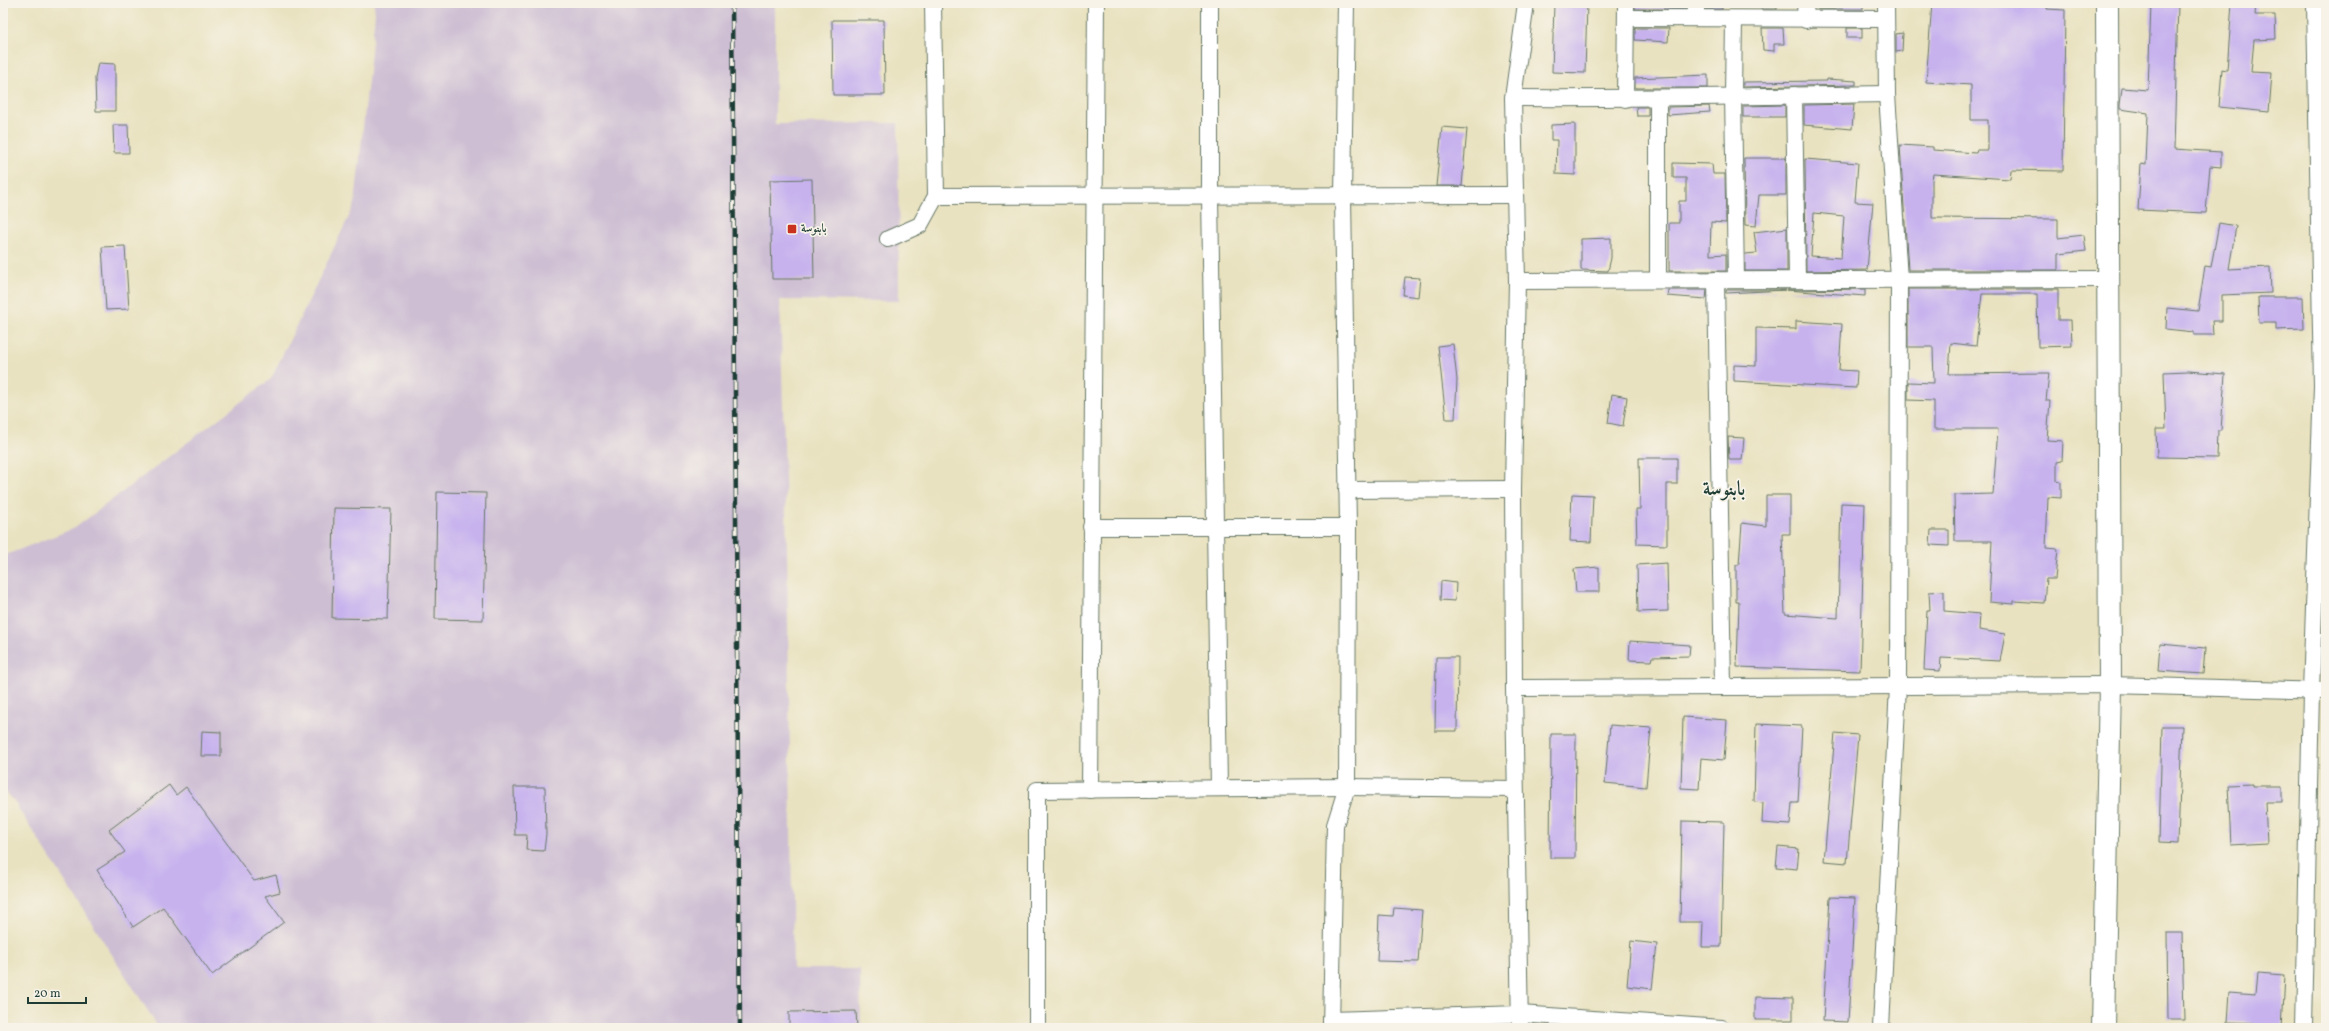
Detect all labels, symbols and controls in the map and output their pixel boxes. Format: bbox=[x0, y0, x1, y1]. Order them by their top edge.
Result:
place label: بابنوسة bbox=[801, 221, 827, 237]
marker: بابنوسة bbox=[786, 223, 798, 235]
district label: بابنوسة bbox=[1703, 476, 1745, 504]
scale bar bbox=[28, 979, 86, 1005]
text: 20 m bbox=[34, 986, 61, 1002]

